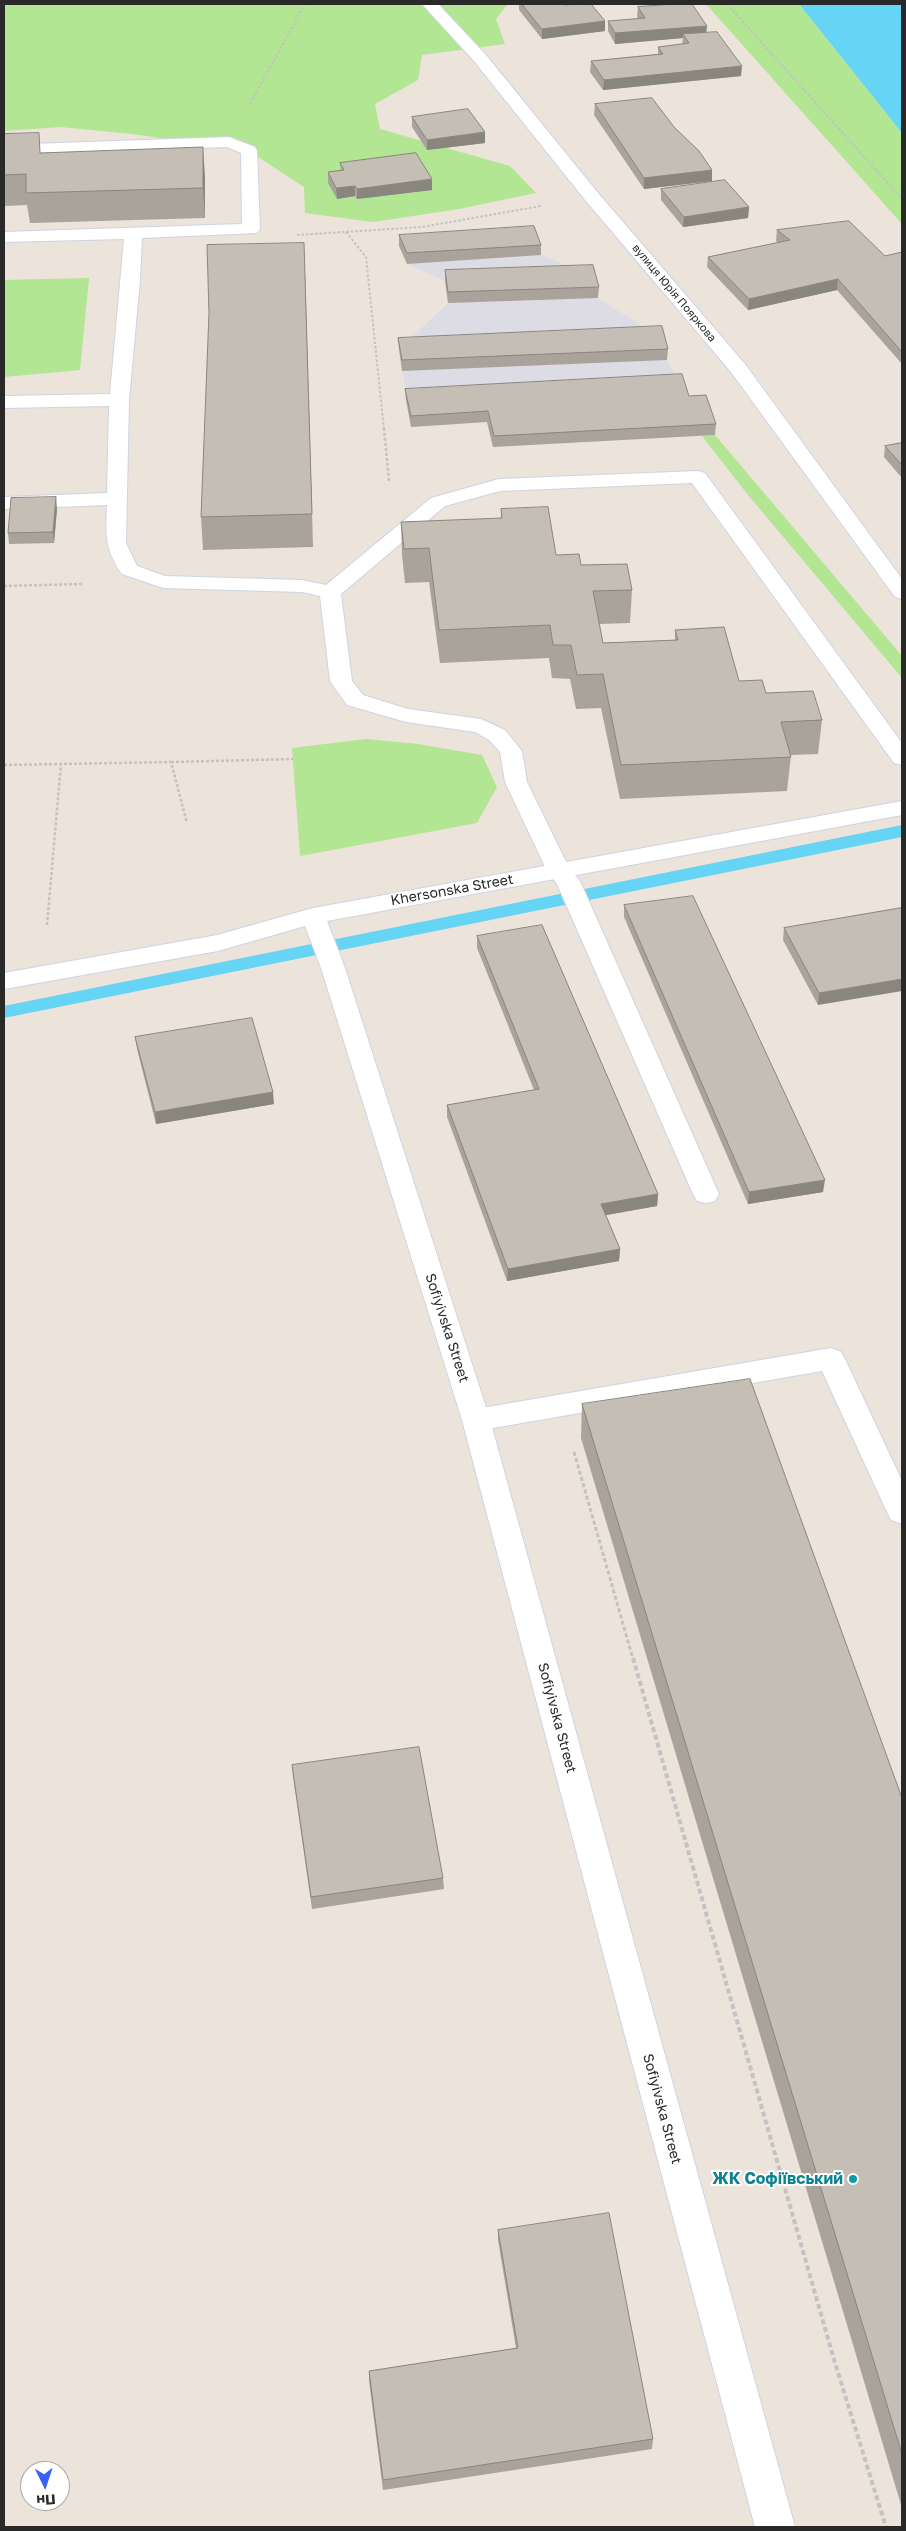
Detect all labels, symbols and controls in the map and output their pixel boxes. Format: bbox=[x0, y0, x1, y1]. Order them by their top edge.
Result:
street label: вулиця Юрія Пояркова bbox=[629, 242, 719, 344]
street label: Khersonska Street bbox=[389, 871, 515, 909]
street label: Sofiyivska Street bbox=[421, 1271, 473, 1385]
street label: Sofiyivska Street bbox=[534, 1661, 580, 1775]
street label: Sofiyivska Street bbox=[639, 2052, 685, 2166]
place label: ЖК Софіївський bbox=[712, 2169, 843, 2189]
marker: ЖК Софіївський bbox=[847, 2173, 859, 2185]
north arrow bbox=[20, 2461, 70, 2511]
text: Пн bbox=[36, 2491, 56, 2510]

